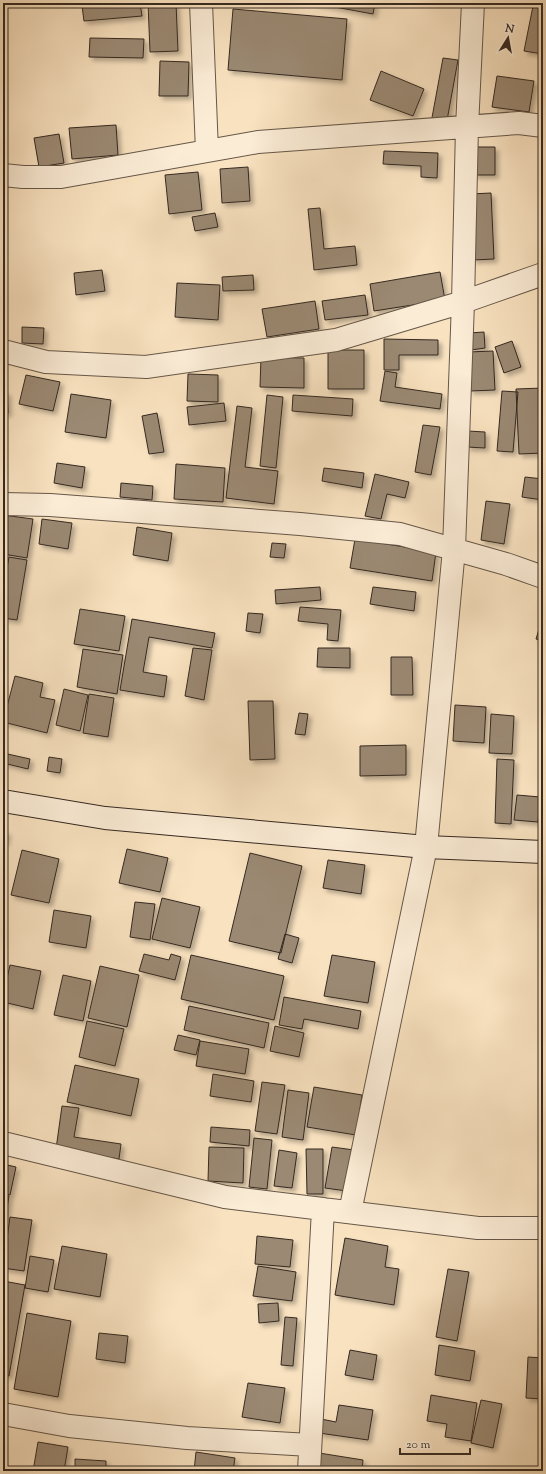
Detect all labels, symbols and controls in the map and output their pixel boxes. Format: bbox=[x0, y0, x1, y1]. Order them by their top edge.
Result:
north arrow bbox=[488, 18, 528, 58]
text: N bbox=[503, 20, 516, 38]
scale bar bbox=[400, 1430, 470, 1456]
text: 20 m bbox=[406, 1436, 431, 1454]

